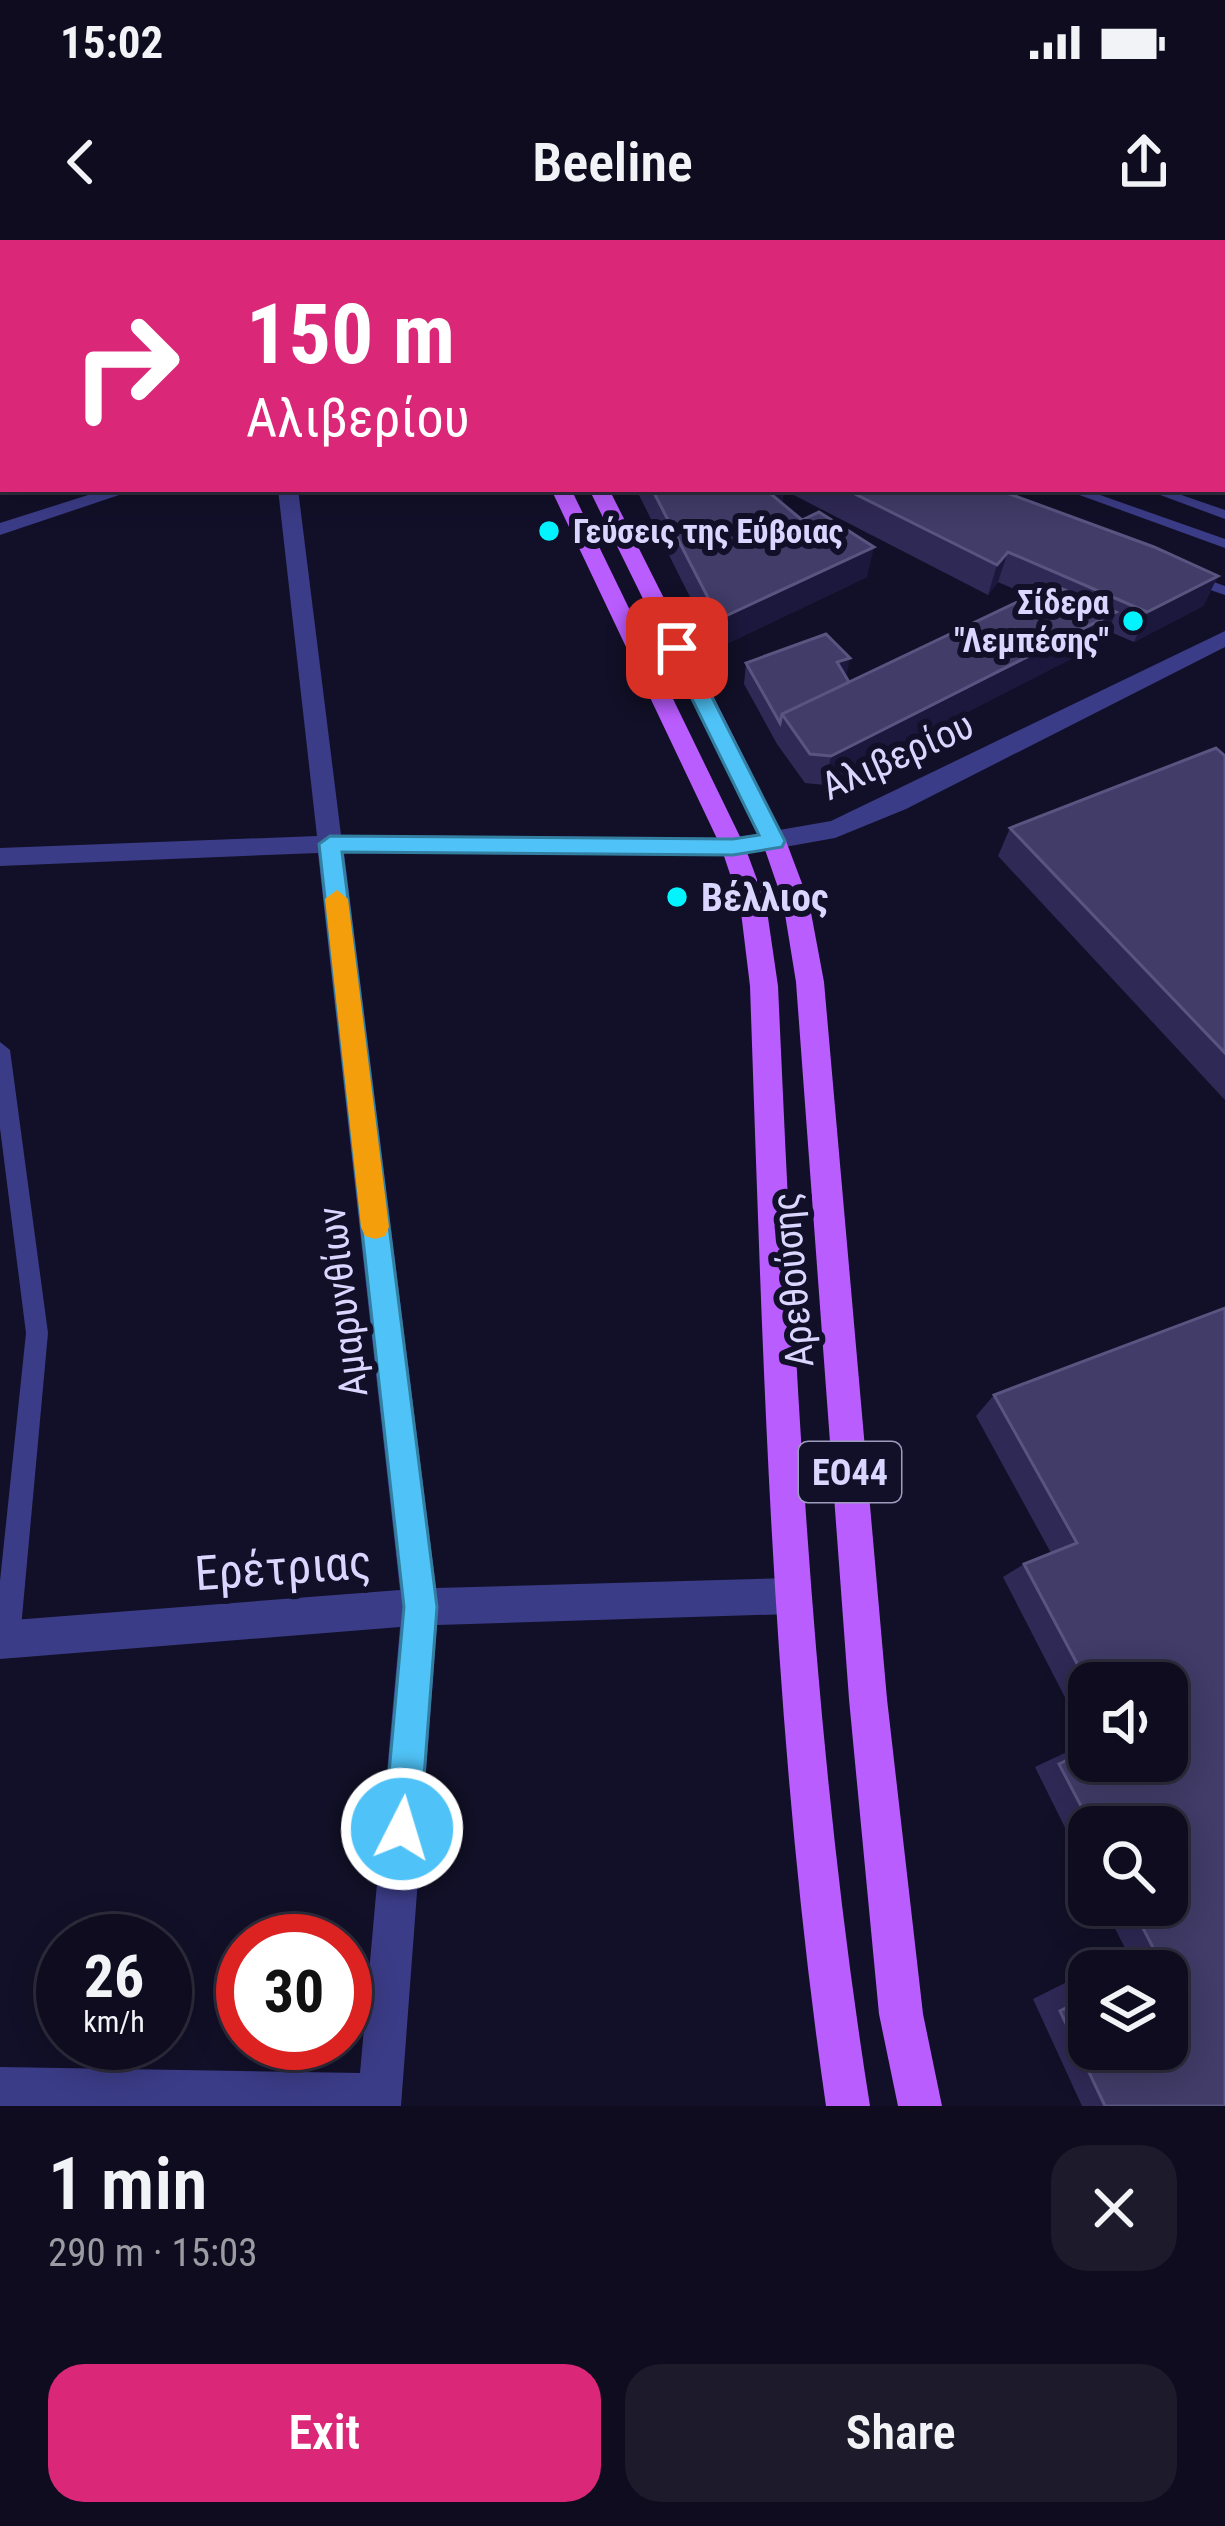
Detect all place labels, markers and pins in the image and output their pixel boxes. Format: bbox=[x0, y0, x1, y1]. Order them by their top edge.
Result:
place label: Γεύσεις της Εύβοιας bbox=[573, 512, 844, 551]
marker: Γεύσεις της Εύβοιας bbox=[536, 518, 562, 544]
place label: Σίδερα "Λεμπέσης" bbox=[954, 583, 1109, 660]
pin bbox=[626, 597, 728, 699]
marker: Σίδερα "Λεμπέσης" bbox=[1120, 608, 1146, 634]
place label: Βέλλιος bbox=[701, 875, 829, 921]
marker: Βέλλιος bbox=[664, 884, 690, 910]

